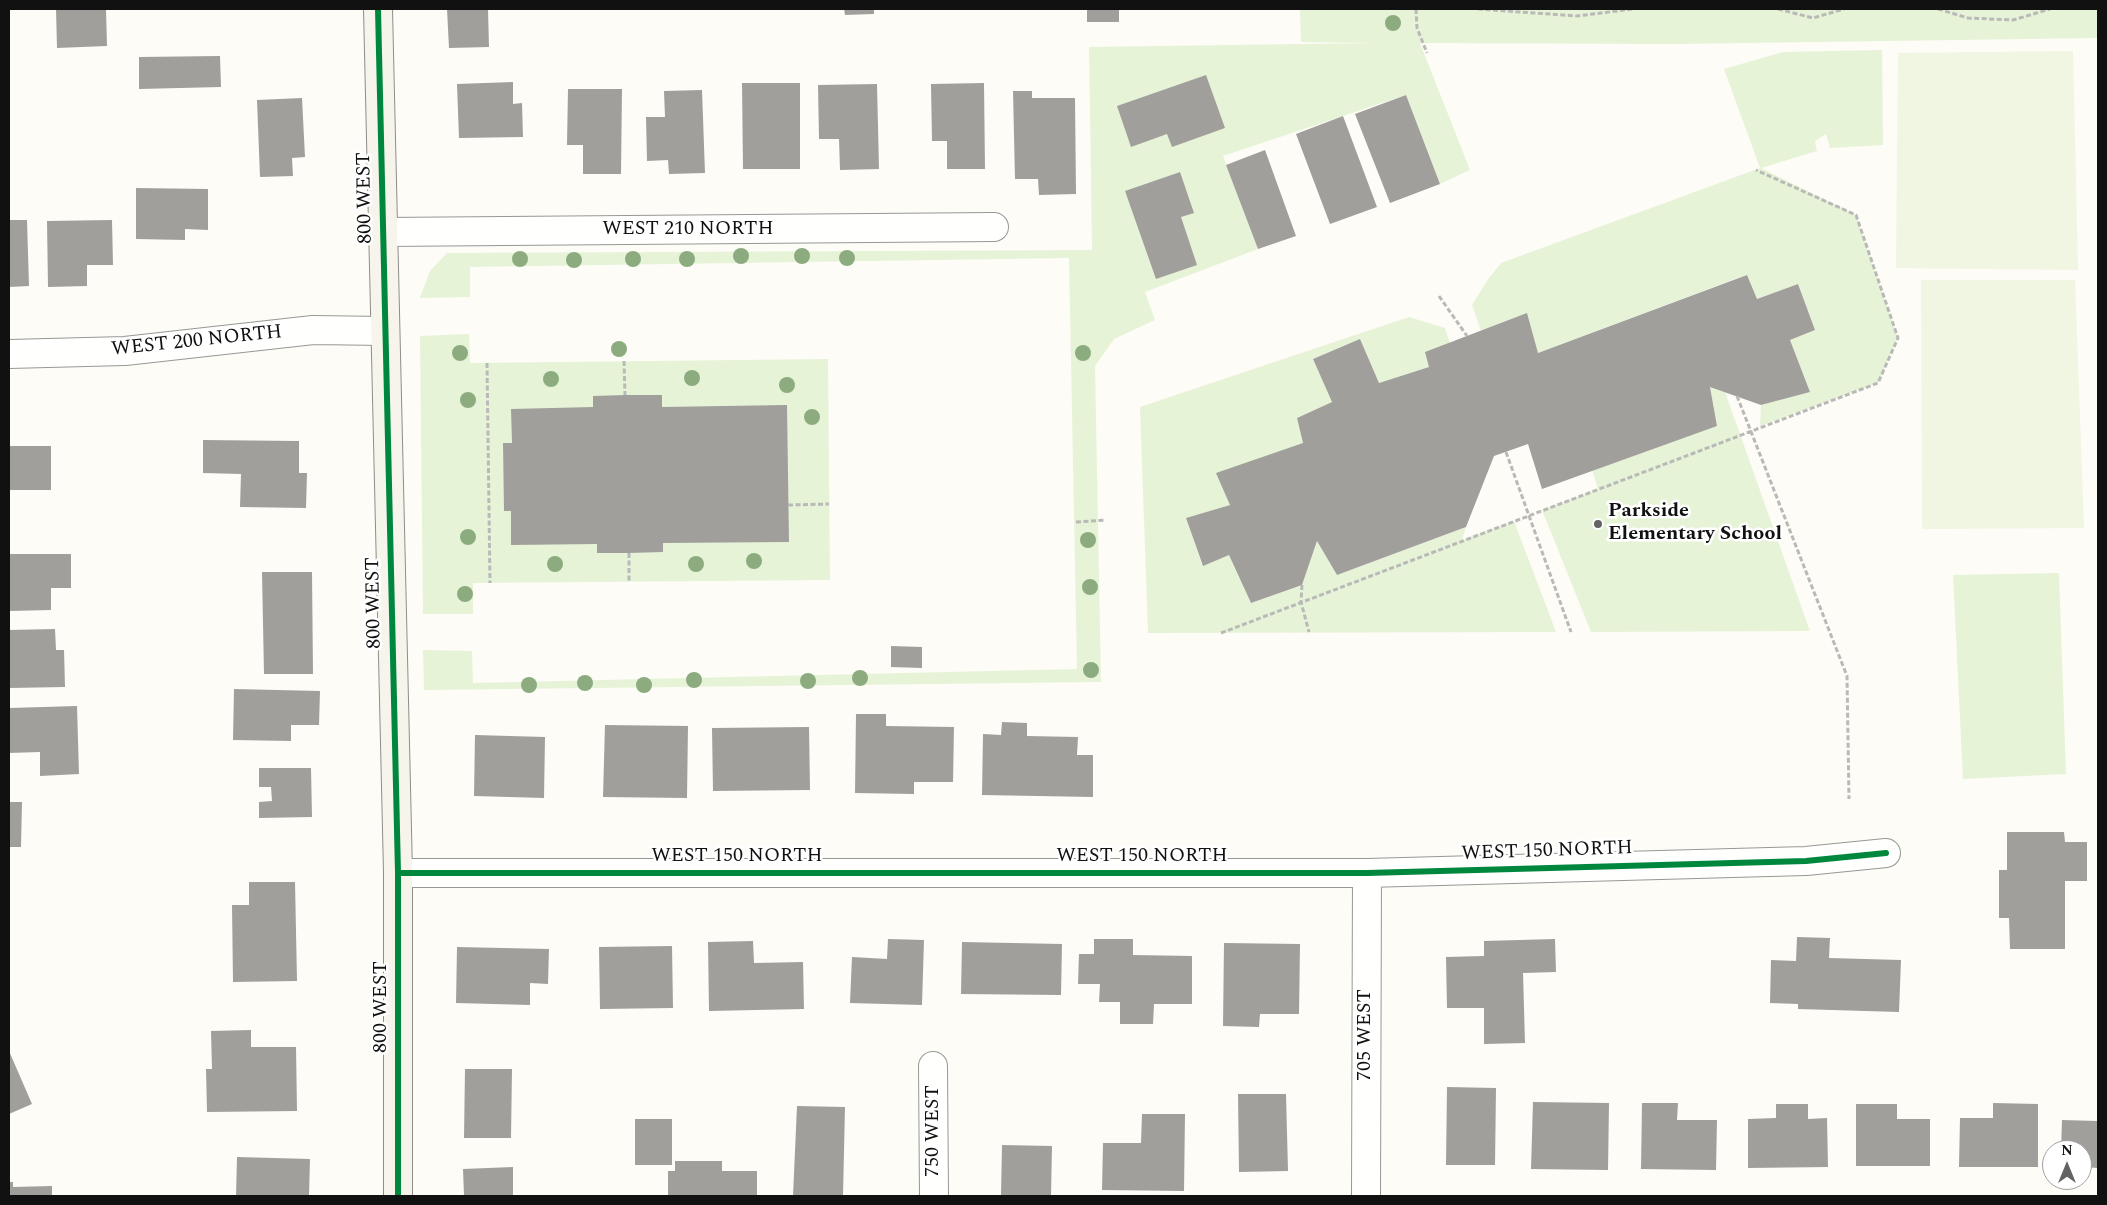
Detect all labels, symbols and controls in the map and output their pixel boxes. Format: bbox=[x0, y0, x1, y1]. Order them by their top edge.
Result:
street label: 800 WEST bbox=[353, 152, 379, 244]
street label: WEST 210 NORTH bbox=[602, 218, 774, 242]
street label: WEST 200 NORTH bbox=[110, 321, 284, 363]
place label: Parkside Elementary School bbox=[1608, 500, 1782, 547]
marker: Parkside Elementary School bbox=[1592, 518, 1604, 530]
street label: 800 WEST bbox=[362, 557, 388, 649]
street label: WEST 150 NORTH bbox=[1461, 837, 1633, 867]
street label: WEST 150 NORTH bbox=[651, 845, 823, 869]
street label: WEST 150 NORTH bbox=[1056, 845, 1228, 869]
street label: 800 WEST bbox=[370, 961, 394, 1053]
street label: 705 WEST bbox=[1354, 989, 1378, 1081]
street label: 750 WEST bbox=[922, 1085, 946, 1177]
north arrow bbox=[2042, 1140, 2092, 1190]
text: N bbox=[2061, 1140, 2073, 1161]

